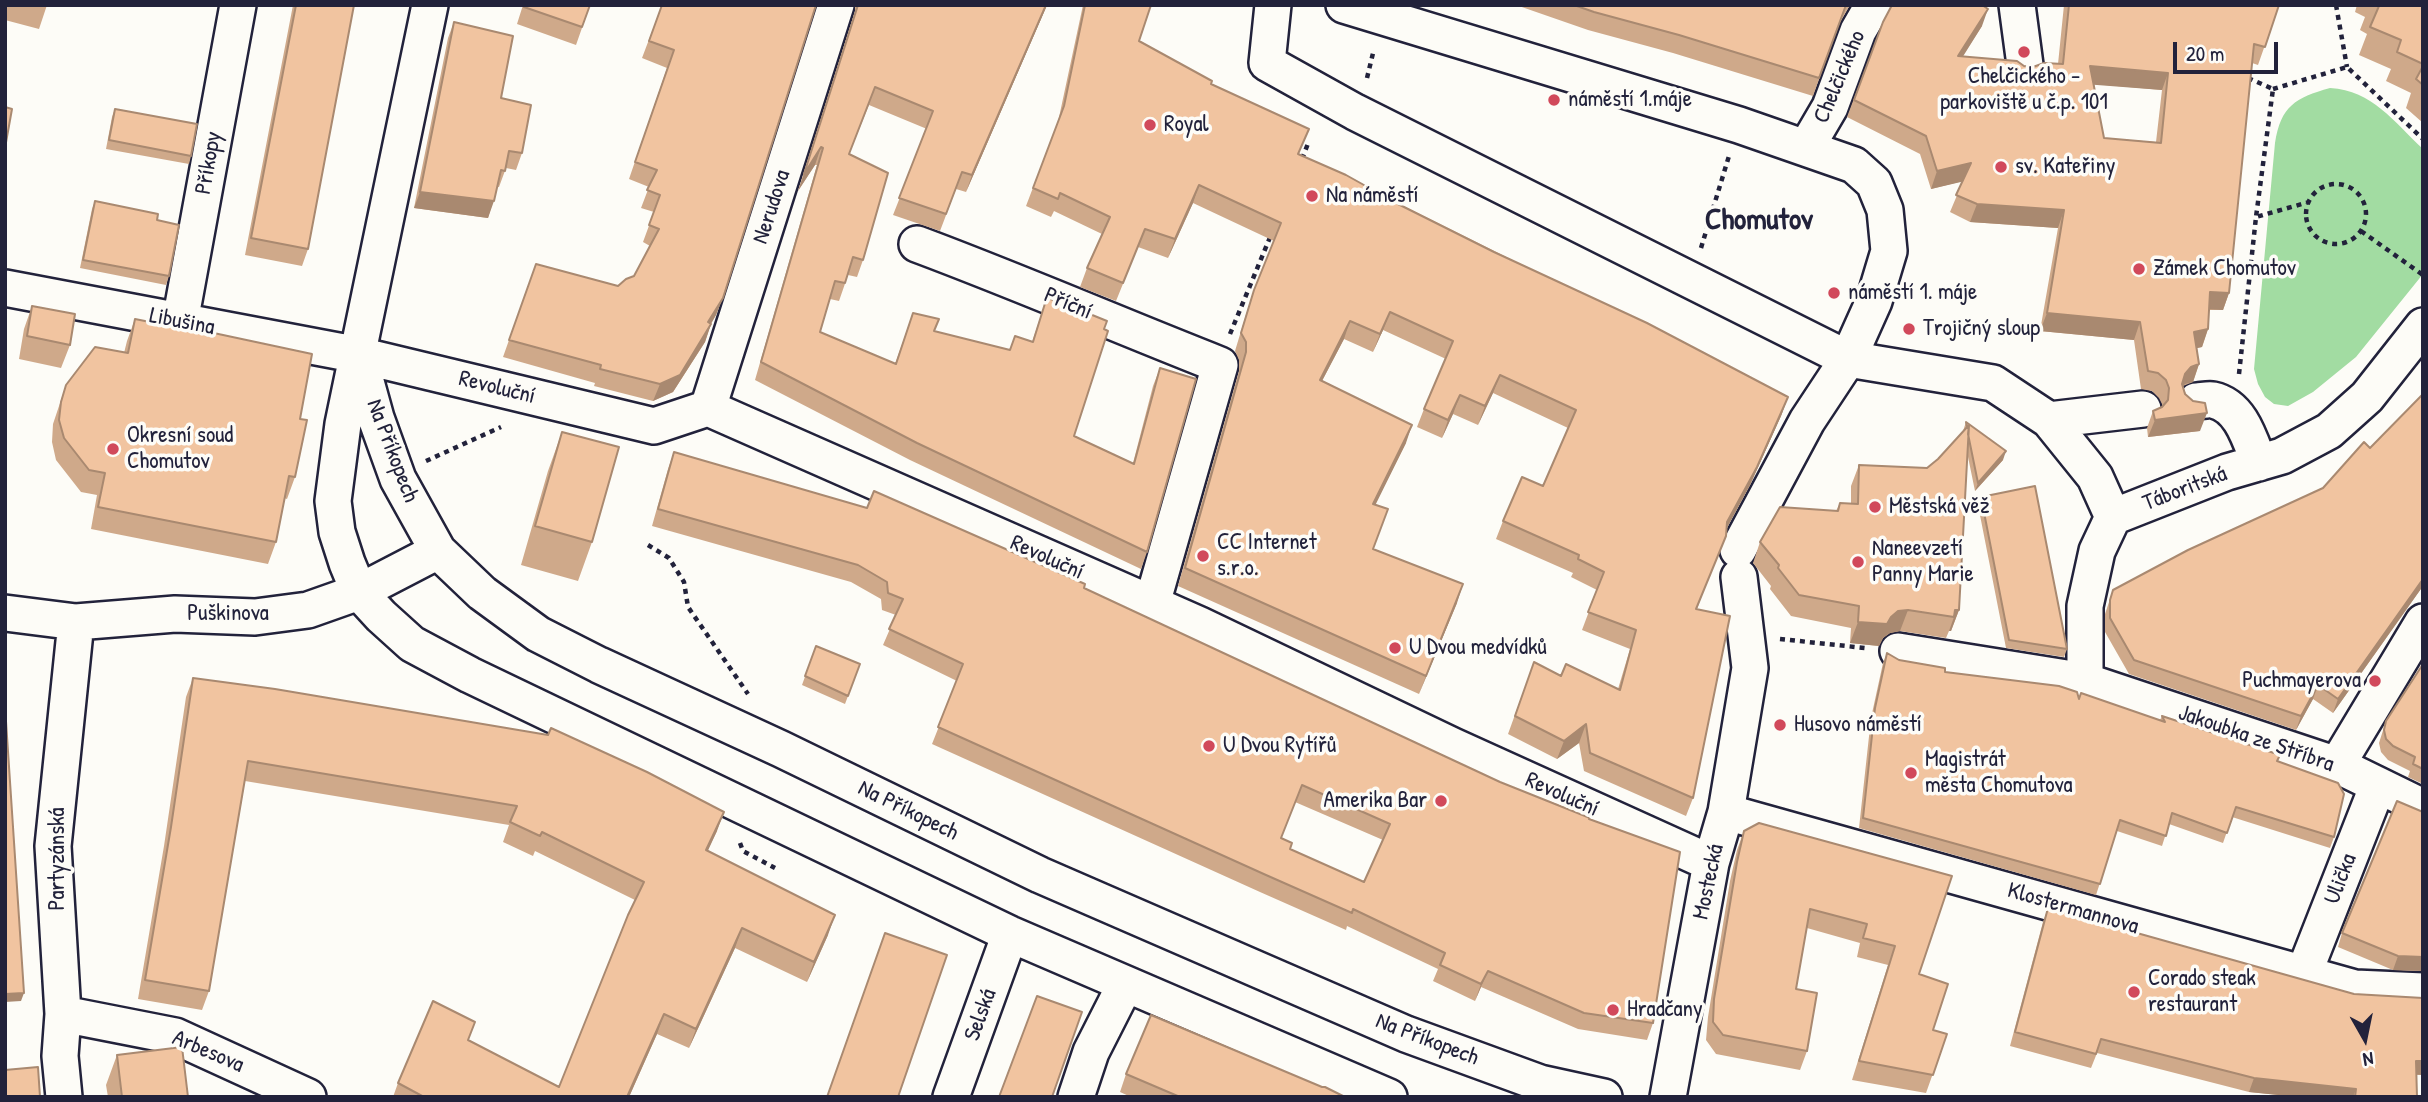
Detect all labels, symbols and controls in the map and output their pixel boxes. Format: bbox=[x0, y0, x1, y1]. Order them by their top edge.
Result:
street label: Chelčického bbox=[1808, 26, 1872, 128]
scale bar bbox=[2176, 28, 2281, 72]
text: 20 m bbox=[2186, 39, 2224, 68]
marker: Chelčického - parkoviště u č.p. 101 bbox=[2016, 44, 2032, 60]
place label: Chelčického - parkoviště u č.p. 101 bbox=[1940, 63, 2108, 117]
place label: náměstí 1.máje bbox=[1568, 86, 1692, 114]
marker: náměstí 1.máje bbox=[1546, 92, 1562, 108]
place label: Royal bbox=[1164, 111, 1209, 139]
marker: Royal bbox=[1142, 117, 1158, 133]
street label: Příkopy bbox=[190, 129, 228, 197]
place label: sv. Kateřiny bbox=[2015, 153, 2116, 181]
marker: sv. Kateřiny bbox=[1993, 159, 2009, 175]
street label: Nerudova bbox=[747, 167, 797, 247]
place label: Na náměstí bbox=[1326, 182, 1419, 210]
marker: Na náměstí bbox=[1304, 188, 1320, 204]
district label: Chomutov bbox=[1705, 203, 1813, 239]
place label: Zámek Chomutov bbox=[2153, 255, 2296, 283]
marker: Zámek Chomutov bbox=[2131, 261, 2147, 277]
place label: náměstí 1. máje bbox=[1848, 279, 1977, 307]
street label: Příční bbox=[1040, 282, 1096, 326]
marker: náměstí 1. máje bbox=[1826, 285, 1842, 301]
street label: Libušina bbox=[147, 302, 217, 342]
place label: Trojičný sloup bbox=[1923, 315, 2040, 343]
marker: Trojičný sloup bbox=[1901, 321, 1917, 337]
street label: Revoluční bbox=[456, 365, 538, 411]
street label: Na Příkopech bbox=[360, 396, 424, 506]
place label: Okresní soud Chomutov bbox=[127, 422, 233, 476]
marker: Okresní soud Chomutov bbox=[105, 441, 121, 457]
street label: Táboritská bbox=[2139, 460, 2231, 518]
place label: Městská věž bbox=[1889, 493, 1990, 521]
marker: Městská věž bbox=[1867, 499, 1883, 515]
place label: CC Internet s.r.o. bbox=[1217, 529, 1317, 583]
street label: Revoluční bbox=[1006, 530, 1088, 586]
place label: Naneevzetí Panny Marie bbox=[1872, 535, 1974, 589]
marker: CC Internet s.r.o. bbox=[1195, 548, 1211, 564]
marker: Naneevzetí Panny Marie bbox=[1850, 554, 1866, 570]
street label: Puškinova bbox=[187, 600, 269, 628]
place label: U Dvou medvídků bbox=[1409, 634, 1547, 662]
marker: U Dvou medvídků bbox=[1387, 640, 1403, 656]
place label: Puchmayerova bbox=[2242, 667, 2361, 695]
marker: Puchmayerova bbox=[2367, 673, 2383, 689]
street label: Jakoubka ze Stříbra bbox=[2174, 699, 2338, 779]
place label: Husovo náměstí bbox=[1794, 711, 1922, 739]
marker: Husovo náměstí bbox=[1772, 717, 1788, 733]
place label: U Dvou Rytířů bbox=[1223, 732, 1336, 760]
marker: U Dvou Rytířů bbox=[1201, 738, 1217, 754]
place label: Magistrát města Chomutova bbox=[1925, 746, 2073, 800]
marker: Magistrát města Chomutova bbox=[1903, 765, 1919, 781]
street label: Revoluční bbox=[1521, 767, 1603, 823]
street label: Na Příkopech bbox=[853, 775, 963, 847]
place label: Amerika Bar bbox=[1324, 787, 1427, 815]
marker: Amerika Bar bbox=[1433, 793, 1449, 809]
street label: Partyzánská bbox=[44, 807, 72, 911]
street label: Mostecká bbox=[1688, 842, 1730, 922]
street label: Ulička bbox=[2319, 850, 2363, 908]
street label: Klostermannova bbox=[2004, 877, 2142, 941]
place label: Corado steak restaurant bbox=[2148, 965, 2256, 1019]
marker: Corado steak restaurant bbox=[2126, 984, 2142, 1000]
street label: Selská bbox=[959, 985, 1003, 1045]
place label: Hradčany bbox=[1627, 996, 1703, 1024]
marker: Hradčany bbox=[1605, 1002, 1621, 1018]
north arrow bbox=[2330, 1004, 2400, 1074]
street label: Na Příkopech bbox=[1372, 1008, 1482, 1072]
street label: Arbesova bbox=[168, 1025, 248, 1079]
text: N bbox=[2361, 1046, 2375, 1073]

